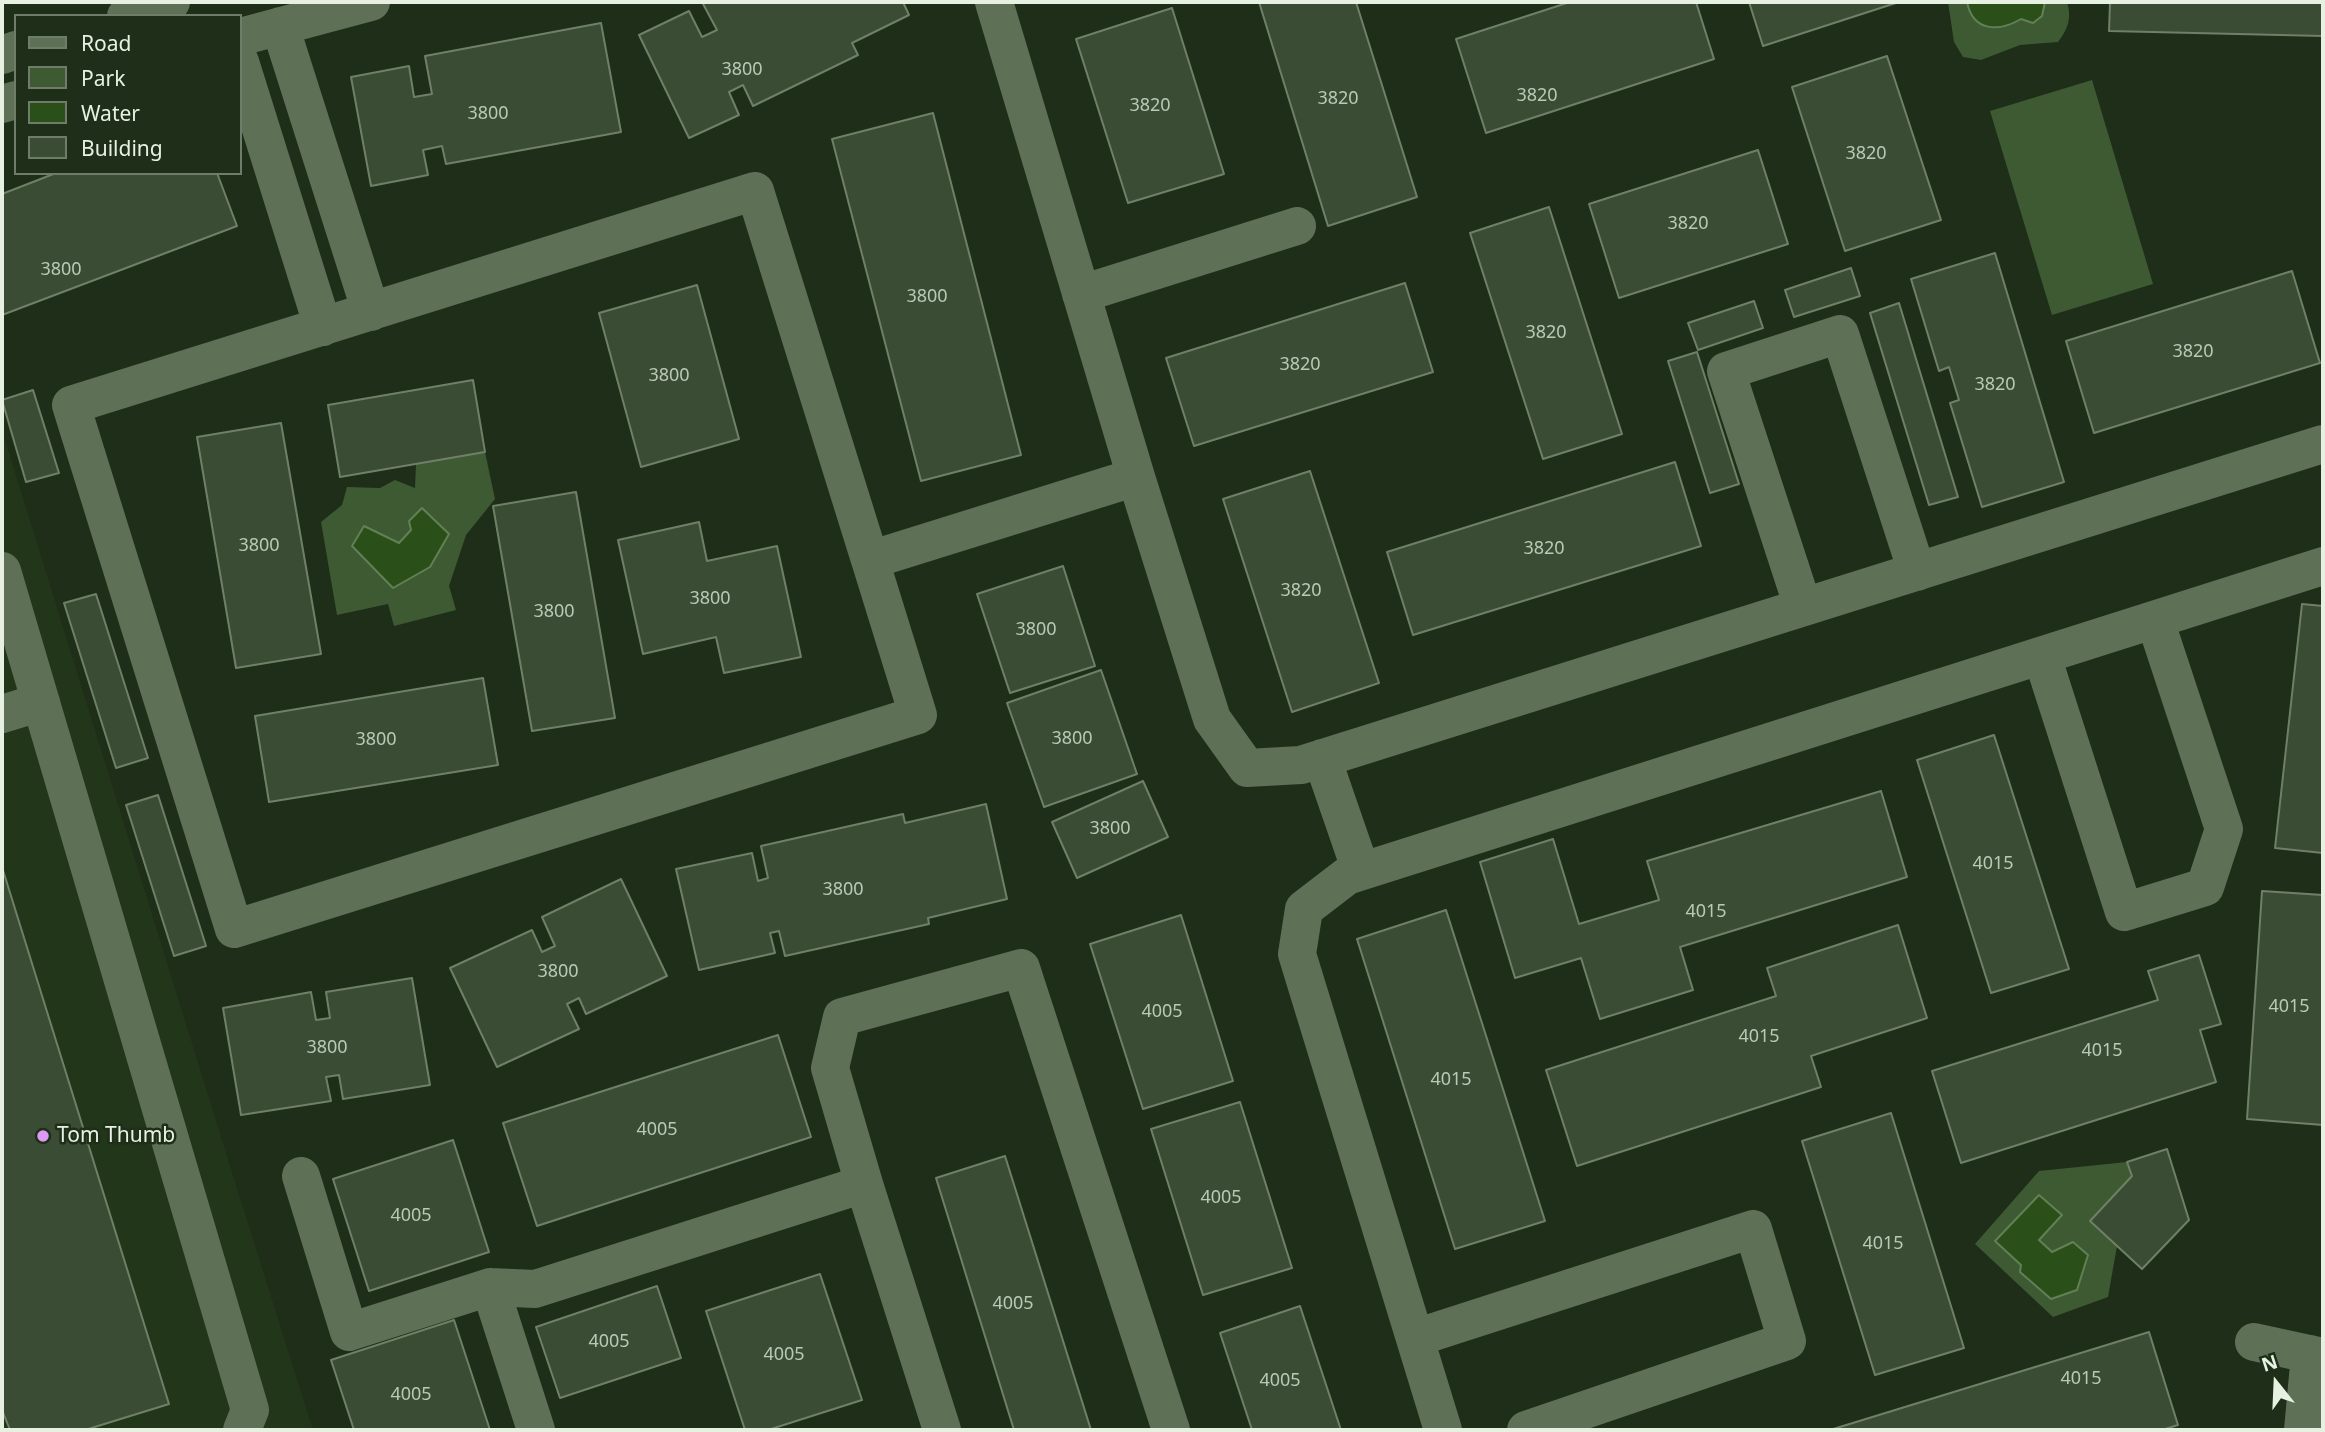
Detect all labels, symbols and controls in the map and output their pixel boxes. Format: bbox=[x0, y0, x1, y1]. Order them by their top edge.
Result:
legend bbox=[14, 14, 242, 175]
text: Road bbox=[81, 29, 131, 57]
house number: 3800 bbox=[721, 59, 763, 81]
text: Park bbox=[81, 64, 125, 92]
house number: 3820 bbox=[1516, 85, 1558, 107]
house number: 3820 bbox=[1317, 88, 1359, 110]
house number: 3820 bbox=[1129, 95, 1171, 117]
text: Water bbox=[81, 99, 140, 127]
house number: 3800 bbox=[467, 103, 509, 125]
text: Building bbox=[81, 134, 163, 162]
house number: 3820 bbox=[1845, 143, 1887, 165]
house number: 3820 bbox=[1667, 213, 1709, 235]
house number: 3800 bbox=[40, 259, 82, 281]
house number: 3800 bbox=[906, 286, 948, 308]
house number: 3820 bbox=[1525, 322, 1567, 344]
house number: 3820 bbox=[2172, 341, 2214, 363]
house number: 3820 bbox=[1279, 354, 1321, 376]
house number: 3800 bbox=[648, 365, 690, 387]
house number: 3820 bbox=[1974, 374, 2016, 396]
house number: 3800 bbox=[238, 535, 280, 557]
house number: 3820 bbox=[1523, 538, 1565, 560]
house number: 3820 bbox=[1280, 580, 1322, 602]
house number: 3800 bbox=[689, 588, 731, 610]
house number: 3800 bbox=[533, 601, 575, 623]
house number: 3800 bbox=[1015, 619, 1057, 641]
house number: 3800 bbox=[1051, 728, 1093, 750]
house number: 3800 bbox=[355, 729, 397, 751]
house number: 3800 bbox=[1089, 818, 1131, 840]
house number: 4015 bbox=[1972, 853, 2014, 875]
house number: 3800 bbox=[822, 879, 864, 901]
house number: 4015 bbox=[1685, 901, 1727, 923]
house number: 3800 bbox=[537, 961, 579, 983]
house number: 4015 bbox=[2268, 996, 2310, 1018]
house number: 4005 bbox=[1141, 1001, 1183, 1023]
house number: 4015 bbox=[1738, 1026, 1780, 1048]
house number: 3800 bbox=[306, 1037, 348, 1059]
house number: 4015 bbox=[2081, 1040, 2123, 1062]
house number: 4015 bbox=[1430, 1069, 1472, 1091]
house number: 4005 bbox=[636, 1119, 678, 1141]
place label: Tom Thumb bbox=[57, 1123, 175, 1149]
marker: Tom Thumb bbox=[35, 1128, 51, 1144]
house number: 4005 bbox=[1200, 1187, 1242, 1209]
house number: 4005 bbox=[390, 1205, 432, 1227]
house number: 4015 bbox=[1862, 1233, 1904, 1255]
house number: 4005 bbox=[992, 1293, 1034, 1315]
house number: 4005 bbox=[588, 1331, 630, 1353]
house number: 4005 bbox=[763, 1344, 805, 1366]
north arrow bbox=[2241, 1348, 2311, 1418]
text: N bbox=[2258, 1348, 2281, 1378]
house number: 4015 bbox=[2060, 1368, 2102, 1390]
house number: 4005 bbox=[1259, 1370, 1301, 1392]
house number: 4005 bbox=[390, 1384, 432, 1406]

